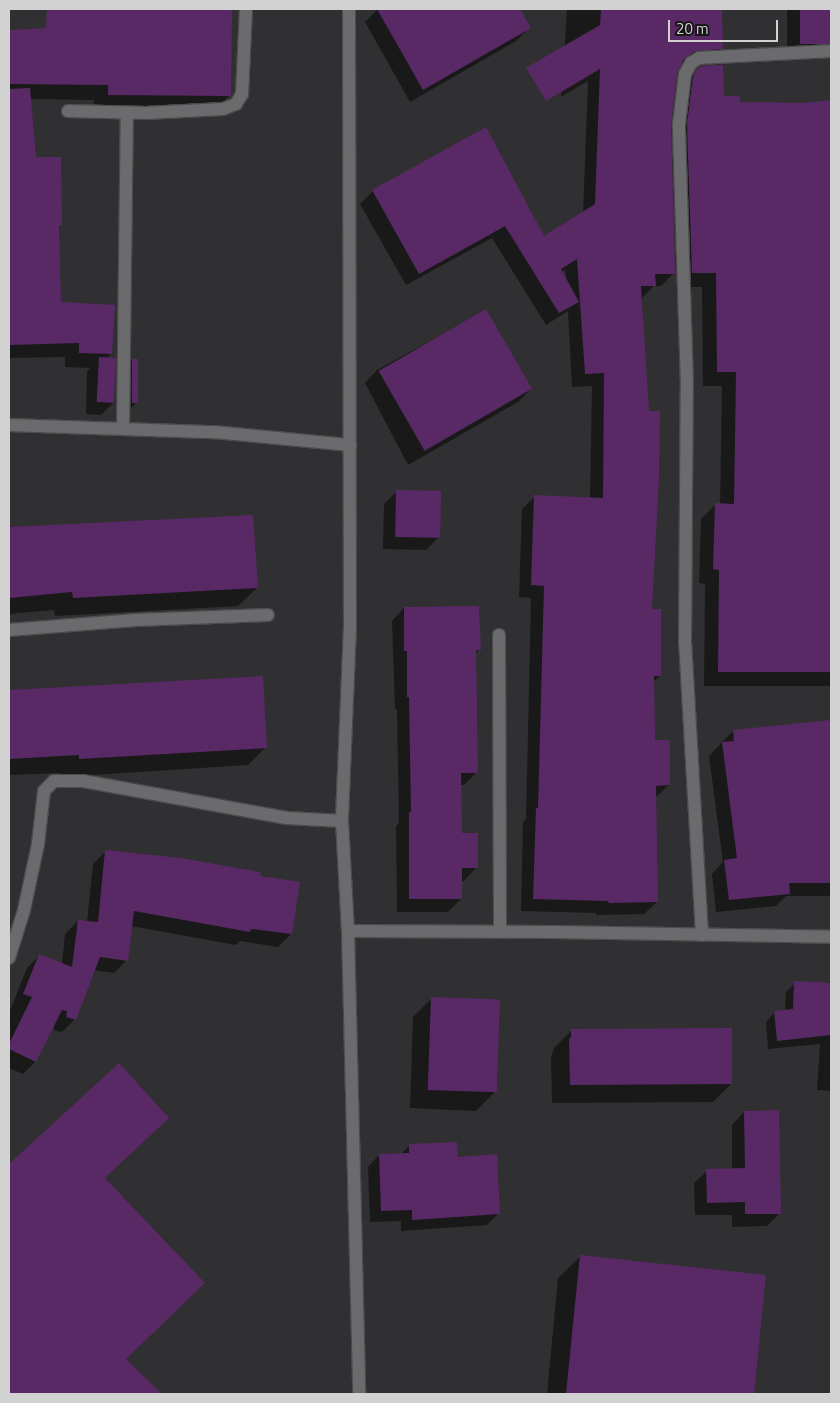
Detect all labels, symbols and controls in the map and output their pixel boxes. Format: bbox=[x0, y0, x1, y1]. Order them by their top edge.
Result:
scale bar bbox=[670, 10, 780, 42]
text: 20 m bbox=[676, 17, 709, 40]

